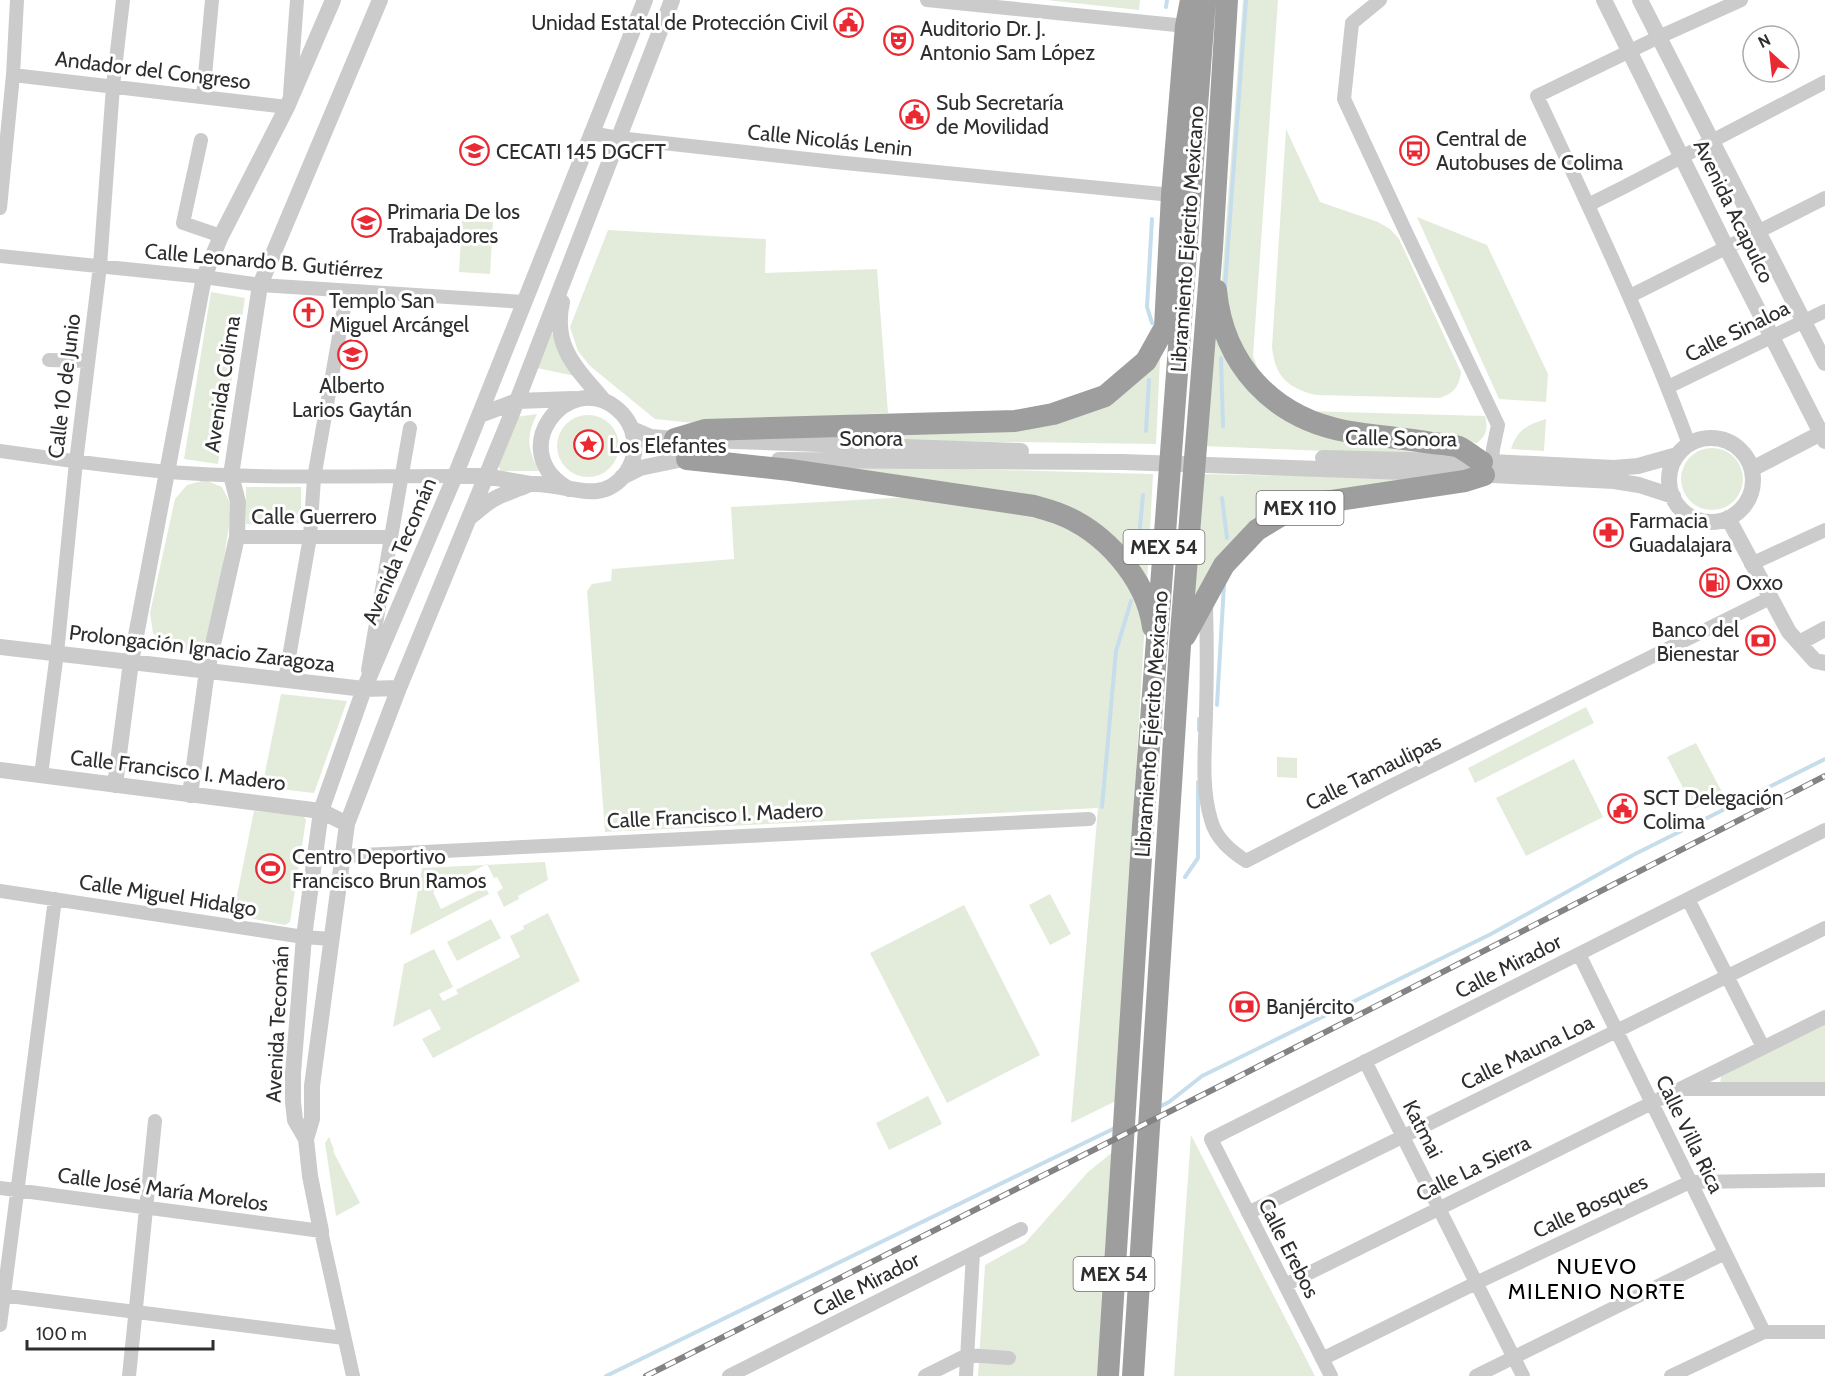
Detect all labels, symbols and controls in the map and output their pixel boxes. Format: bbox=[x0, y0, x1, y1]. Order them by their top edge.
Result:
public building icon: Unidad Estatal de Protección Civil bbox=[833, 6, 865, 38]
place label: Unidad Estatal de Protección Civil bbox=[531, 10, 828, 35]
place label: Auditorio Dr. J. Antonio Sam López bbox=[920, 16, 1095, 65]
theatre icon: Auditorio Dr. J. Antonio Sam López bbox=[883, 24, 915, 56]
north arrow bbox=[1741, 24, 1801, 84]
text: N bbox=[1755, 30, 1774, 52]
street label: Andador del Congreso bbox=[54, 46, 252, 94]
place label: Sub Secretaría de Movilidad bbox=[936, 90, 1064, 139]
public building icon: Sub Secretaría de Movilidad bbox=[899, 98, 931, 130]
street label: Libramiento Ejército Mexicano bbox=[1165, 105, 1210, 373]
street label: Calle Nicolás Lenin bbox=[746, 119, 914, 161]
place label: Central de Autobuses de Colima bbox=[1436, 126, 1623, 175]
bus stop icon: Central de Autobuses de Colima bbox=[1399, 134, 1431, 166]
school or university icon: CECATI 145 DGCFT bbox=[459, 135, 491, 167]
street label: Avenida Acapulco bbox=[1688, 135, 1780, 287]
place label: CECATI 145 DGCFT bbox=[496, 139, 666, 164]
place label: Primaria De los Trabajadores bbox=[387, 199, 520, 249]
school or university icon: Primaria De los Trabajadores bbox=[350, 207, 382, 239]
street label: Calle Leonardo B. Gutiérrez bbox=[144, 238, 385, 284]
place label: Templo San Miguel Arcángel bbox=[329, 288, 469, 337]
street label: Calle Sinaloa bbox=[1681, 295, 1793, 367]
church icon: Templo San Miguel Arcángel bbox=[292, 296, 324, 328]
street label: Calle 10 de Junio bbox=[43, 312, 85, 460]
street label: Avenida Colima bbox=[199, 314, 245, 454]
school or university icon: Alberto Larios Gaytán bbox=[336, 338, 368, 370]
place label: Alberto Larios Gaytán bbox=[292, 373, 412, 422]
street label: Calle Sonora bbox=[1345, 425, 1457, 451]
street label: Sonora bbox=[839, 426, 903, 451]
place icon: Los Elefantes bbox=[572, 429, 604, 461]
place label: Los Elefantes bbox=[609, 433, 727, 458]
street label: Avenida Tecomán bbox=[357, 474, 441, 628]
road number: MEX 110 bbox=[1256, 491, 1344, 525]
street label: Calle Guerrero bbox=[251, 504, 377, 529]
place label: Farmacia Guadalajara bbox=[1629, 508, 1732, 558]
pharmacy icon: Farmacia Guadalajara bbox=[1592, 516, 1624, 548]
road number: MEX 54 bbox=[1124, 530, 1204, 564]
fuel station icon: Oxxo bbox=[1699, 566, 1731, 598]
place label: Oxxo bbox=[1736, 570, 1783, 595]
street label: Libramiento Ejército Mexicano bbox=[1129, 590, 1174, 858]
place label: Banco del Bienestar bbox=[1652, 617, 1739, 666]
street label: Prolongación Ignacio Zaragoza bbox=[68, 619, 336, 677]
bank icon: Banco del Bienestar bbox=[1744, 625, 1776, 657]
street label: Calle Tamaulipas bbox=[1301, 728, 1445, 816]
street label: Calle Francisco I. Madero bbox=[69, 744, 287, 796]
place label: SCT Delegación Colima bbox=[1643, 785, 1783, 834]
public building icon: SCT Delegación Colima bbox=[1606, 793, 1638, 825]
street label: Calle Francisco I. Madero bbox=[606, 797, 824, 833]
place label: Centro Deportivo Francisco Brun Ramos bbox=[292, 844, 487, 893]
sports icon: Centro Deportivo Francisco Brun Ramos bbox=[255, 852, 287, 884]
street label: Calle Miguel Hidalgo bbox=[78, 869, 258, 921]
street label: Calle Mirador bbox=[1451, 928, 1566, 1003]
street label: Avenida Tecomán bbox=[260, 945, 294, 1103]
bank icon: Banjército bbox=[1229, 990, 1261, 1022]
place label: Banjército bbox=[1266, 994, 1354, 1020]
street label: Calle Mauna Loa bbox=[1456, 1009, 1598, 1095]
street label: Calle Villa Rica bbox=[1651, 1071, 1729, 1197]
street label: Katmai bbox=[1398, 1096, 1448, 1162]
street label: Calle La Sierra bbox=[1412, 1130, 1534, 1206]
street label: Calle José María Morelos bbox=[56, 1162, 270, 1216]
street label: Calle Bosques bbox=[1529, 1169, 1651, 1243]
street label: Calle Erebos bbox=[1253, 1194, 1325, 1302]
street label: Calle Mirador bbox=[809, 1246, 924, 1321]
district label: NUEVO MILENIO NORTE bbox=[1508, 1253, 1686, 1305]
road number: MEX 54 bbox=[1074, 1257, 1154, 1291]
scale bar bbox=[27, 1313, 213, 1351]
text: 100 m bbox=[36, 1323, 87, 1345]

